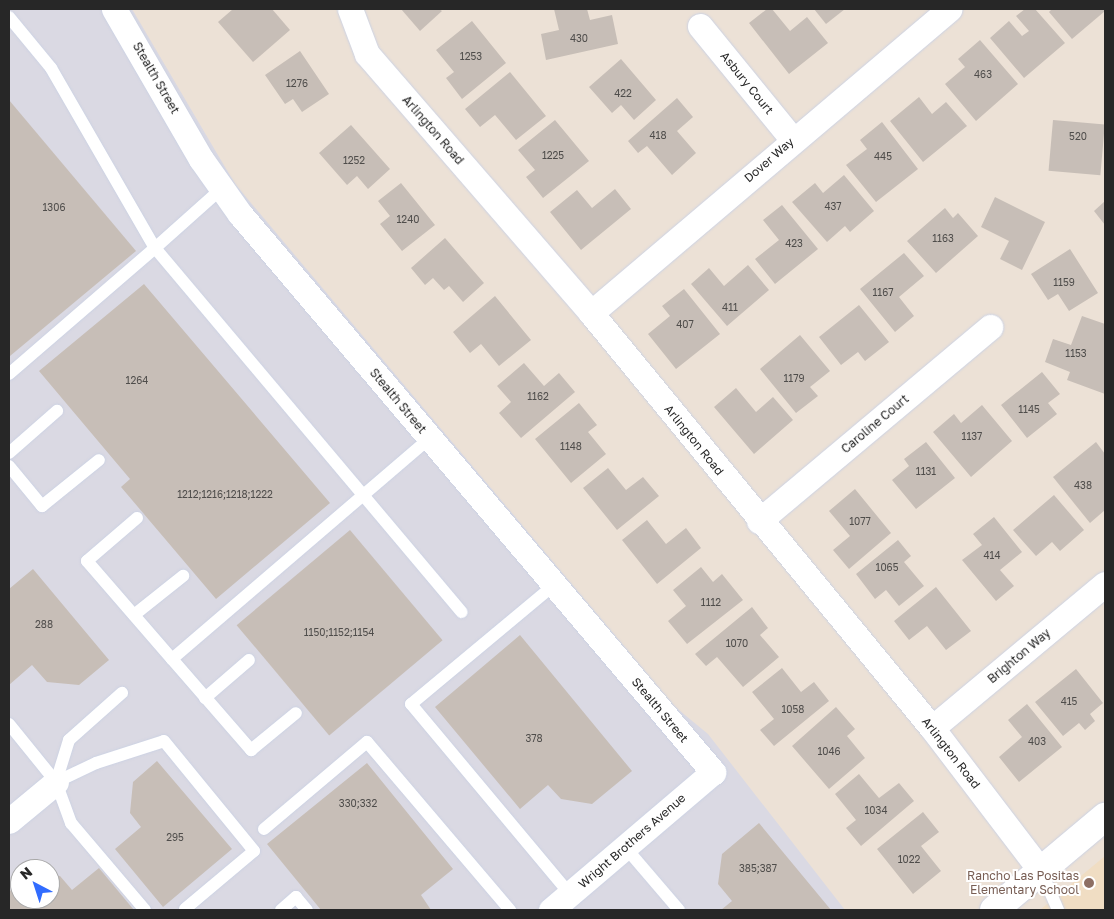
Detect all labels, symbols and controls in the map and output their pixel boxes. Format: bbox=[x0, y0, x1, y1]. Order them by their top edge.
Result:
house number: 430 bbox=[570, 33, 588, 45]
street label: Stealth Street bbox=[130, 40, 182, 116]
street label: Asbury Court bbox=[717, 49, 777, 117]
house number: 1253 bbox=[460, 51, 482, 63]
house number: 463 bbox=[974, 69, 992, 81]
house number: 1276 bbox=[286, 78, 308, 90]
house number: 422 bbox=[614, 88, 632, 100]
street label: Arlington Road bbox=[399, 93, 467, 167]
house number: 418 bbox=[649, 130, 667, 142]
house number: 520 bbox=[1069, 131, 1087, 143]
street label: Dover Way bbox=[741, 135, 797, 185]
house number: 1225 bbox=[542, 150, 564, 162]
house number: 445 bbox=[874, 151, 892, 163]
house number: 1252 bbox=[343, 155, 365, 167]
house number: 437 bbox=[824, 201, 842, 213]
house number: 1306 bbox=[43, 202, 65, 214]
house number: 1240 bbox=[397, 214, 419, 226]
house number: 1163 bbox=[932, 233, 954, 245]
house number: 423 bbox=[785, 238, 803, 250]
house number: 1159 bbox=[1053, 277, 1075, 289]
house number: 1167 bbox=[872, 287, 894, 299]
house number: 411 bbox=[722, 302, 738, 314]
house number: 407 bbox=[676, 319, 694, 331]
house number: 1153 bbox=[1065, 348, 1087, 360]
street label: Stealth Street bbox=[367, 366, 429, 436]
house number: 1179 bbox=[783, 373, 805, 385]
house number: 1264 bbox=[126, 375, 148, 387]
house number: 1162 bbox=[527, 391, 549, 403]
street label: Caroline Court bbox=[838, 392, 912, 456]
street label: Arlington Road bbox=[661, 402, 727, 478]
house number: 1145 bbox=[1018, 404, 1040, 416]
house number: 1137 bbox=[962, 431, 982, 443]
house number: 1148 bbox=[560, 441, 582, 453]
house number: 1131 bbox=[916, 466, 936, 478]
house number: 438 bbox=[1074, 480, 1092, 492]
house number: 1212;1216;1218;1222 bbox=[177, 489, 273, 501]
house number: 1077 bbox=[849, 516, 871, 528]
house number: 414 bbox=[983, 550, 1001, 562]
house number: 1065 bbox=[876, 562, 898, 574]
house number: 1112 bbox=[701, 597, 721, 609]
house number: 288 bbox=[35, 619, 53, 631]
street label: Brighton Way bbox=[985, 626, 1053, 686]
house number: 1150;1152;1154 bbox=[304, 627, 374, 639]
house number: 1070 bbox=[726, 638, 748, 650]
street label: Stealth Street bbox=[629, 675, 691, 745]
house number: 415 bbox=[1061, 696, 1077, 708]
house number: 1058 bbox=[782, 704, 804, 716]
street label: Arlington Road bbox=[919, 715, 983, 791]
house number: 378 bbox=[525, 733, 543, 745]
house number: 403 bbox=[1028, 736, 1046, 748]
house number: 1046 bbox=[817, 746, 841, 758]
street label: Wright Brothers Avenue bbox=[576, 791, 688, 891]
house number: 330;332 bbox=[339, 798, 377, 810]
house number: 1034 bbox=[865, 805, 887, 817]
house number: 295 bbox=[166, 832, 184, 844]
house number: 1022 bbox=[898, 854, 920, 866]
north arrow bbox=[10, 859, 60, 909]
text: N bbox=[16, 863, 35, 883]
house number: 385;387 bbox=[739, 863, 777, 875]
place label: Rancho Las Positas Elementary School bbox=[967, 869, 1079, 897]
marker: Rancho Las Positas Elementary School bbox=[1083, 877, 1095, 889]

